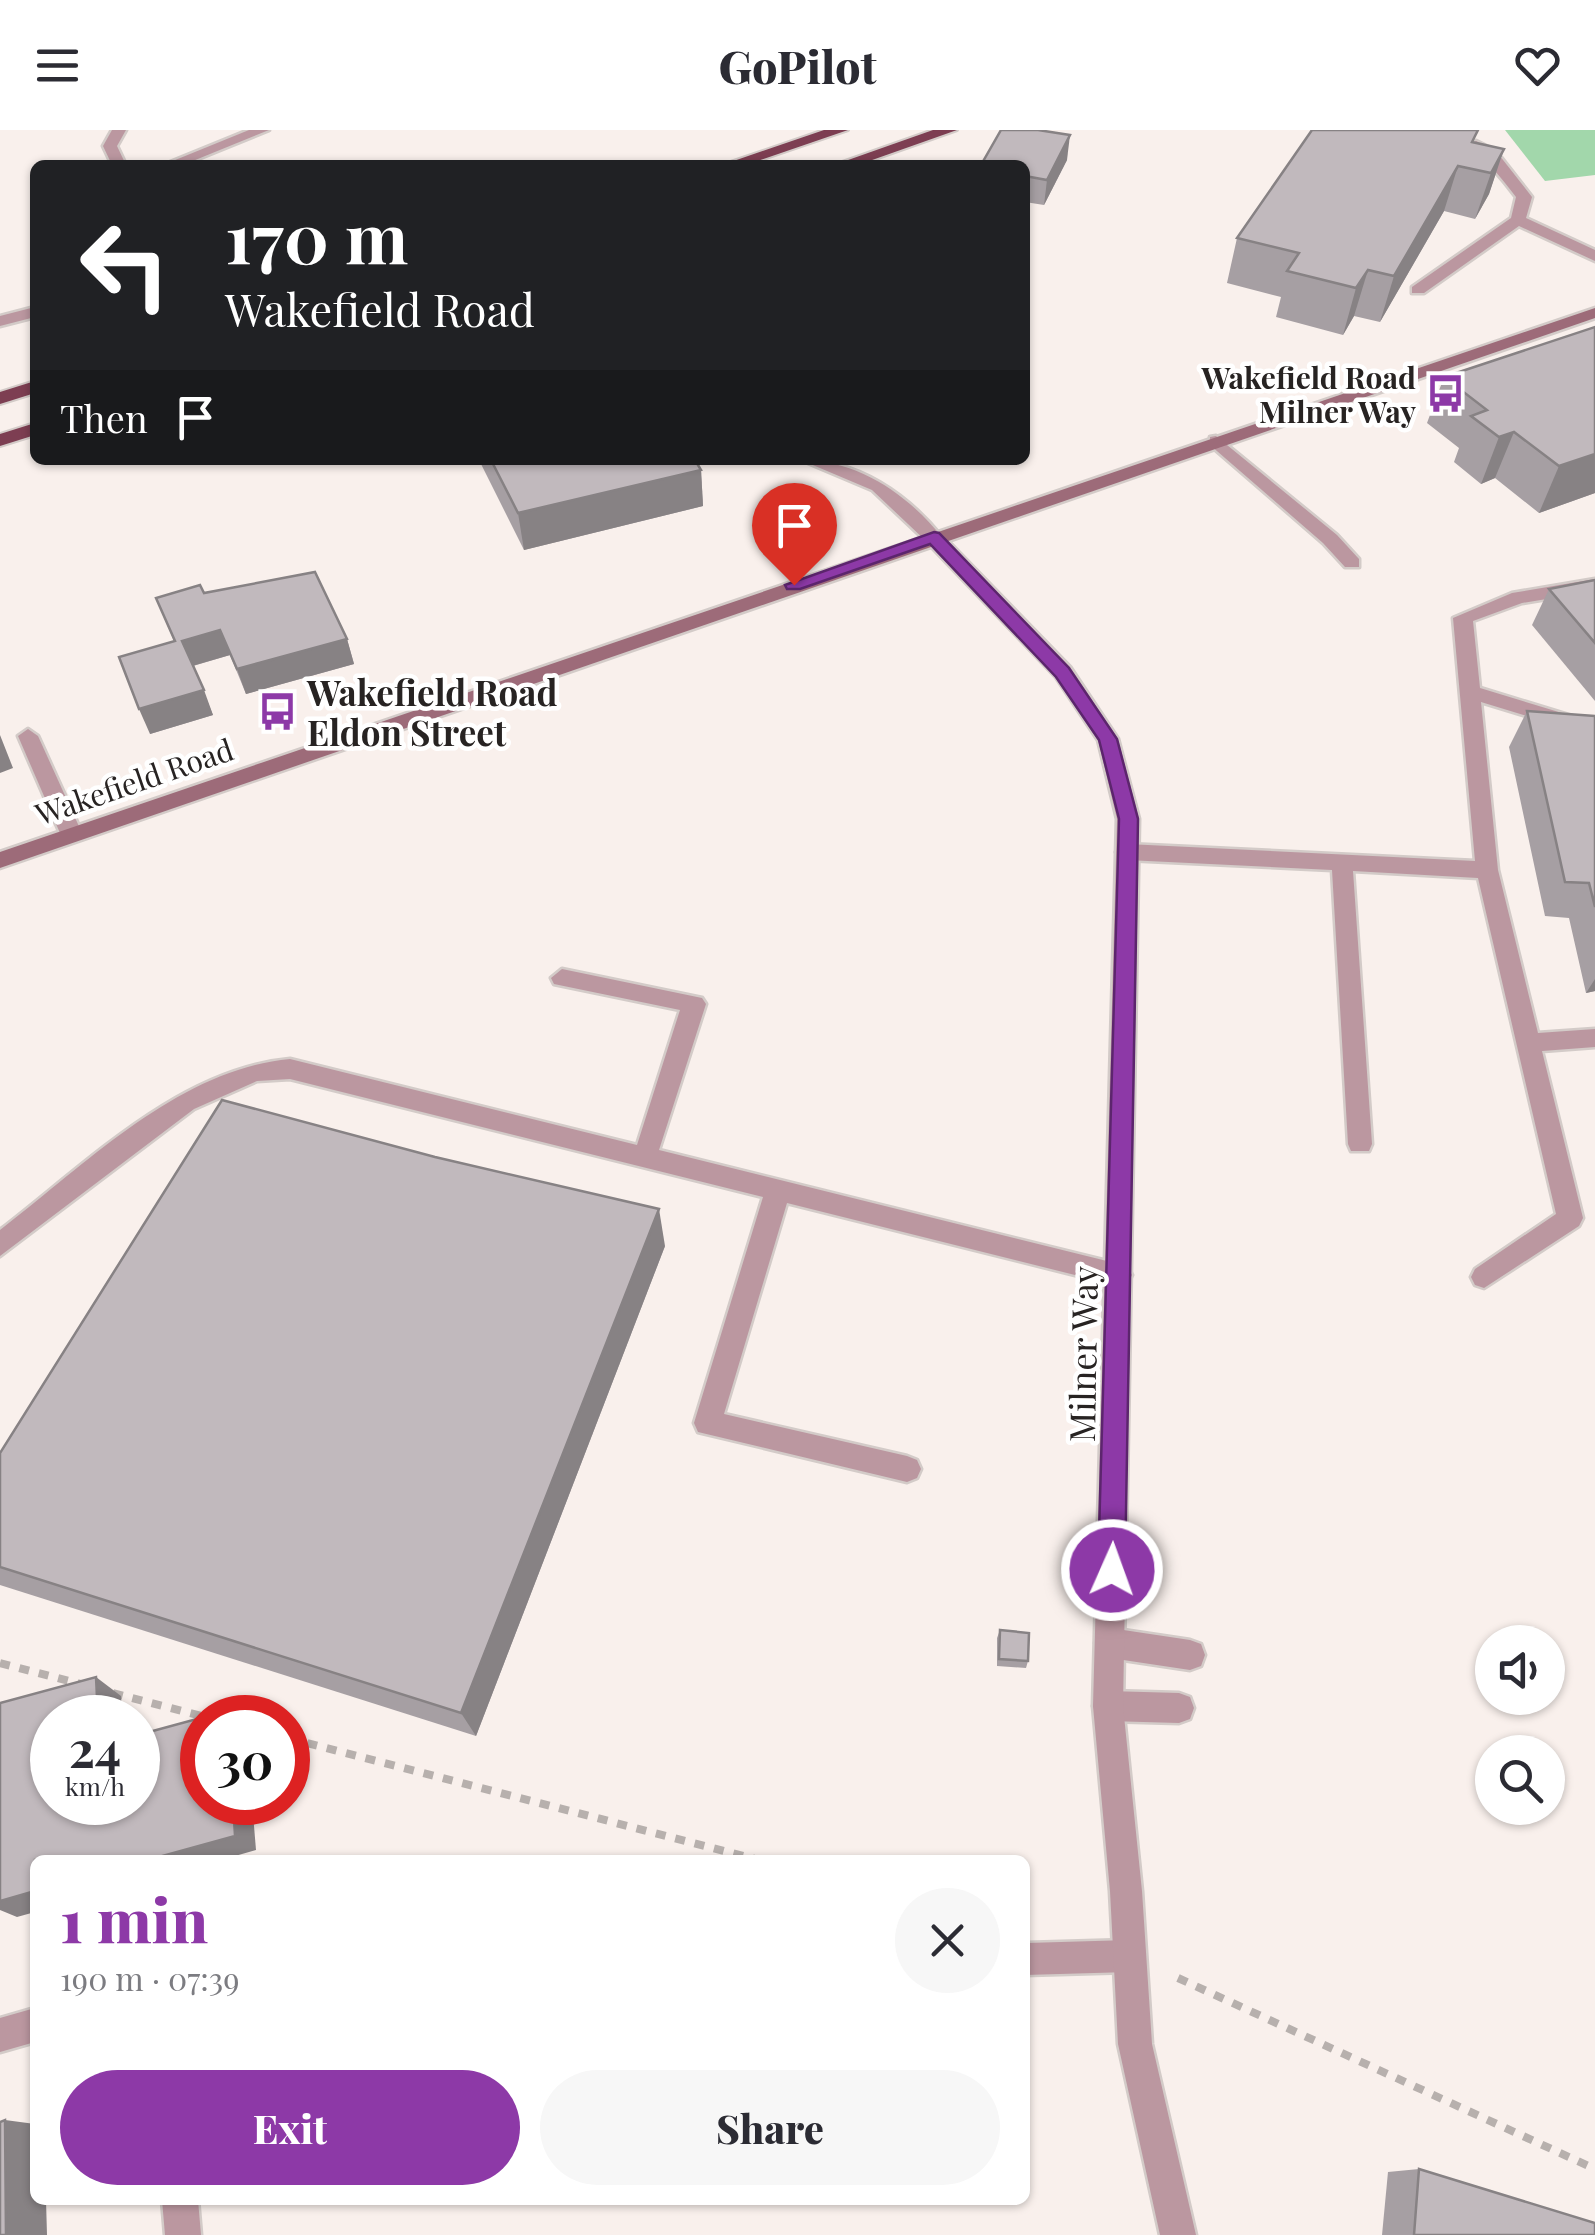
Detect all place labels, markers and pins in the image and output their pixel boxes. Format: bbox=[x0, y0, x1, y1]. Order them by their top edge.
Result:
place label: Wakefield Road Milner Way bbox=[1200, 357, 1416, 431]
bus stop icon: Wakefield Road Milner Way bbox=[1425, 373, 1467, 415]
pin bbox=[752, 483, 837, 586]
place label: Wakefield Road Eldon Street bbox=[306, 668, 557, 755]
bus stop icon: Wakefield Road Eldon Street bbox=[256, 690, 298, 732]

